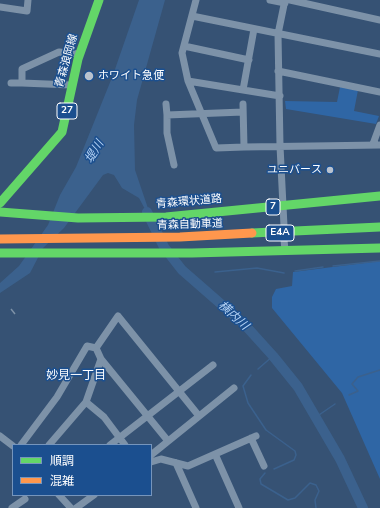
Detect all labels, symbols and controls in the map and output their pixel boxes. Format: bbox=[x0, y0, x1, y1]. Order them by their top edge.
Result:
street label: 青森浪岡線 bbox=[53, 33, 81, 89]
place label: ホワイト急便 bbox=[98, 69, 164, 83]
marker: ホワイト急便 bbox=[83, 70, 95, 82]
road number: 27 bbox=[57, 103, 77, 119]
water label: 堤川 bbox=[83, 138, 107, 166]
place label: ユニバース bbox=[267, 163, 322, 177]
marker: ユニバース bbox=[325, 165, 335, 175]
street label: 青森環状道路 bbox=[156, 193, 222, 211]
road number: 7 bbox=[266, 199, 280, 215]
street label: 青森自動車道 bbox=[157, 217, 223, 233]
road number: E4A bbox=[266, 225, 294, 241]
water label: 横内川 bbox=[215, 299, 251, 333]
district label: 妙見一丁目 bbox=[46, 369, 106, 383]
legend bbox=[12, 444, 152, 496]
text: 順調 bbox=[50, 453, 74, 469]
text: 混雑 bbox=[50, 473, 74, 489]

